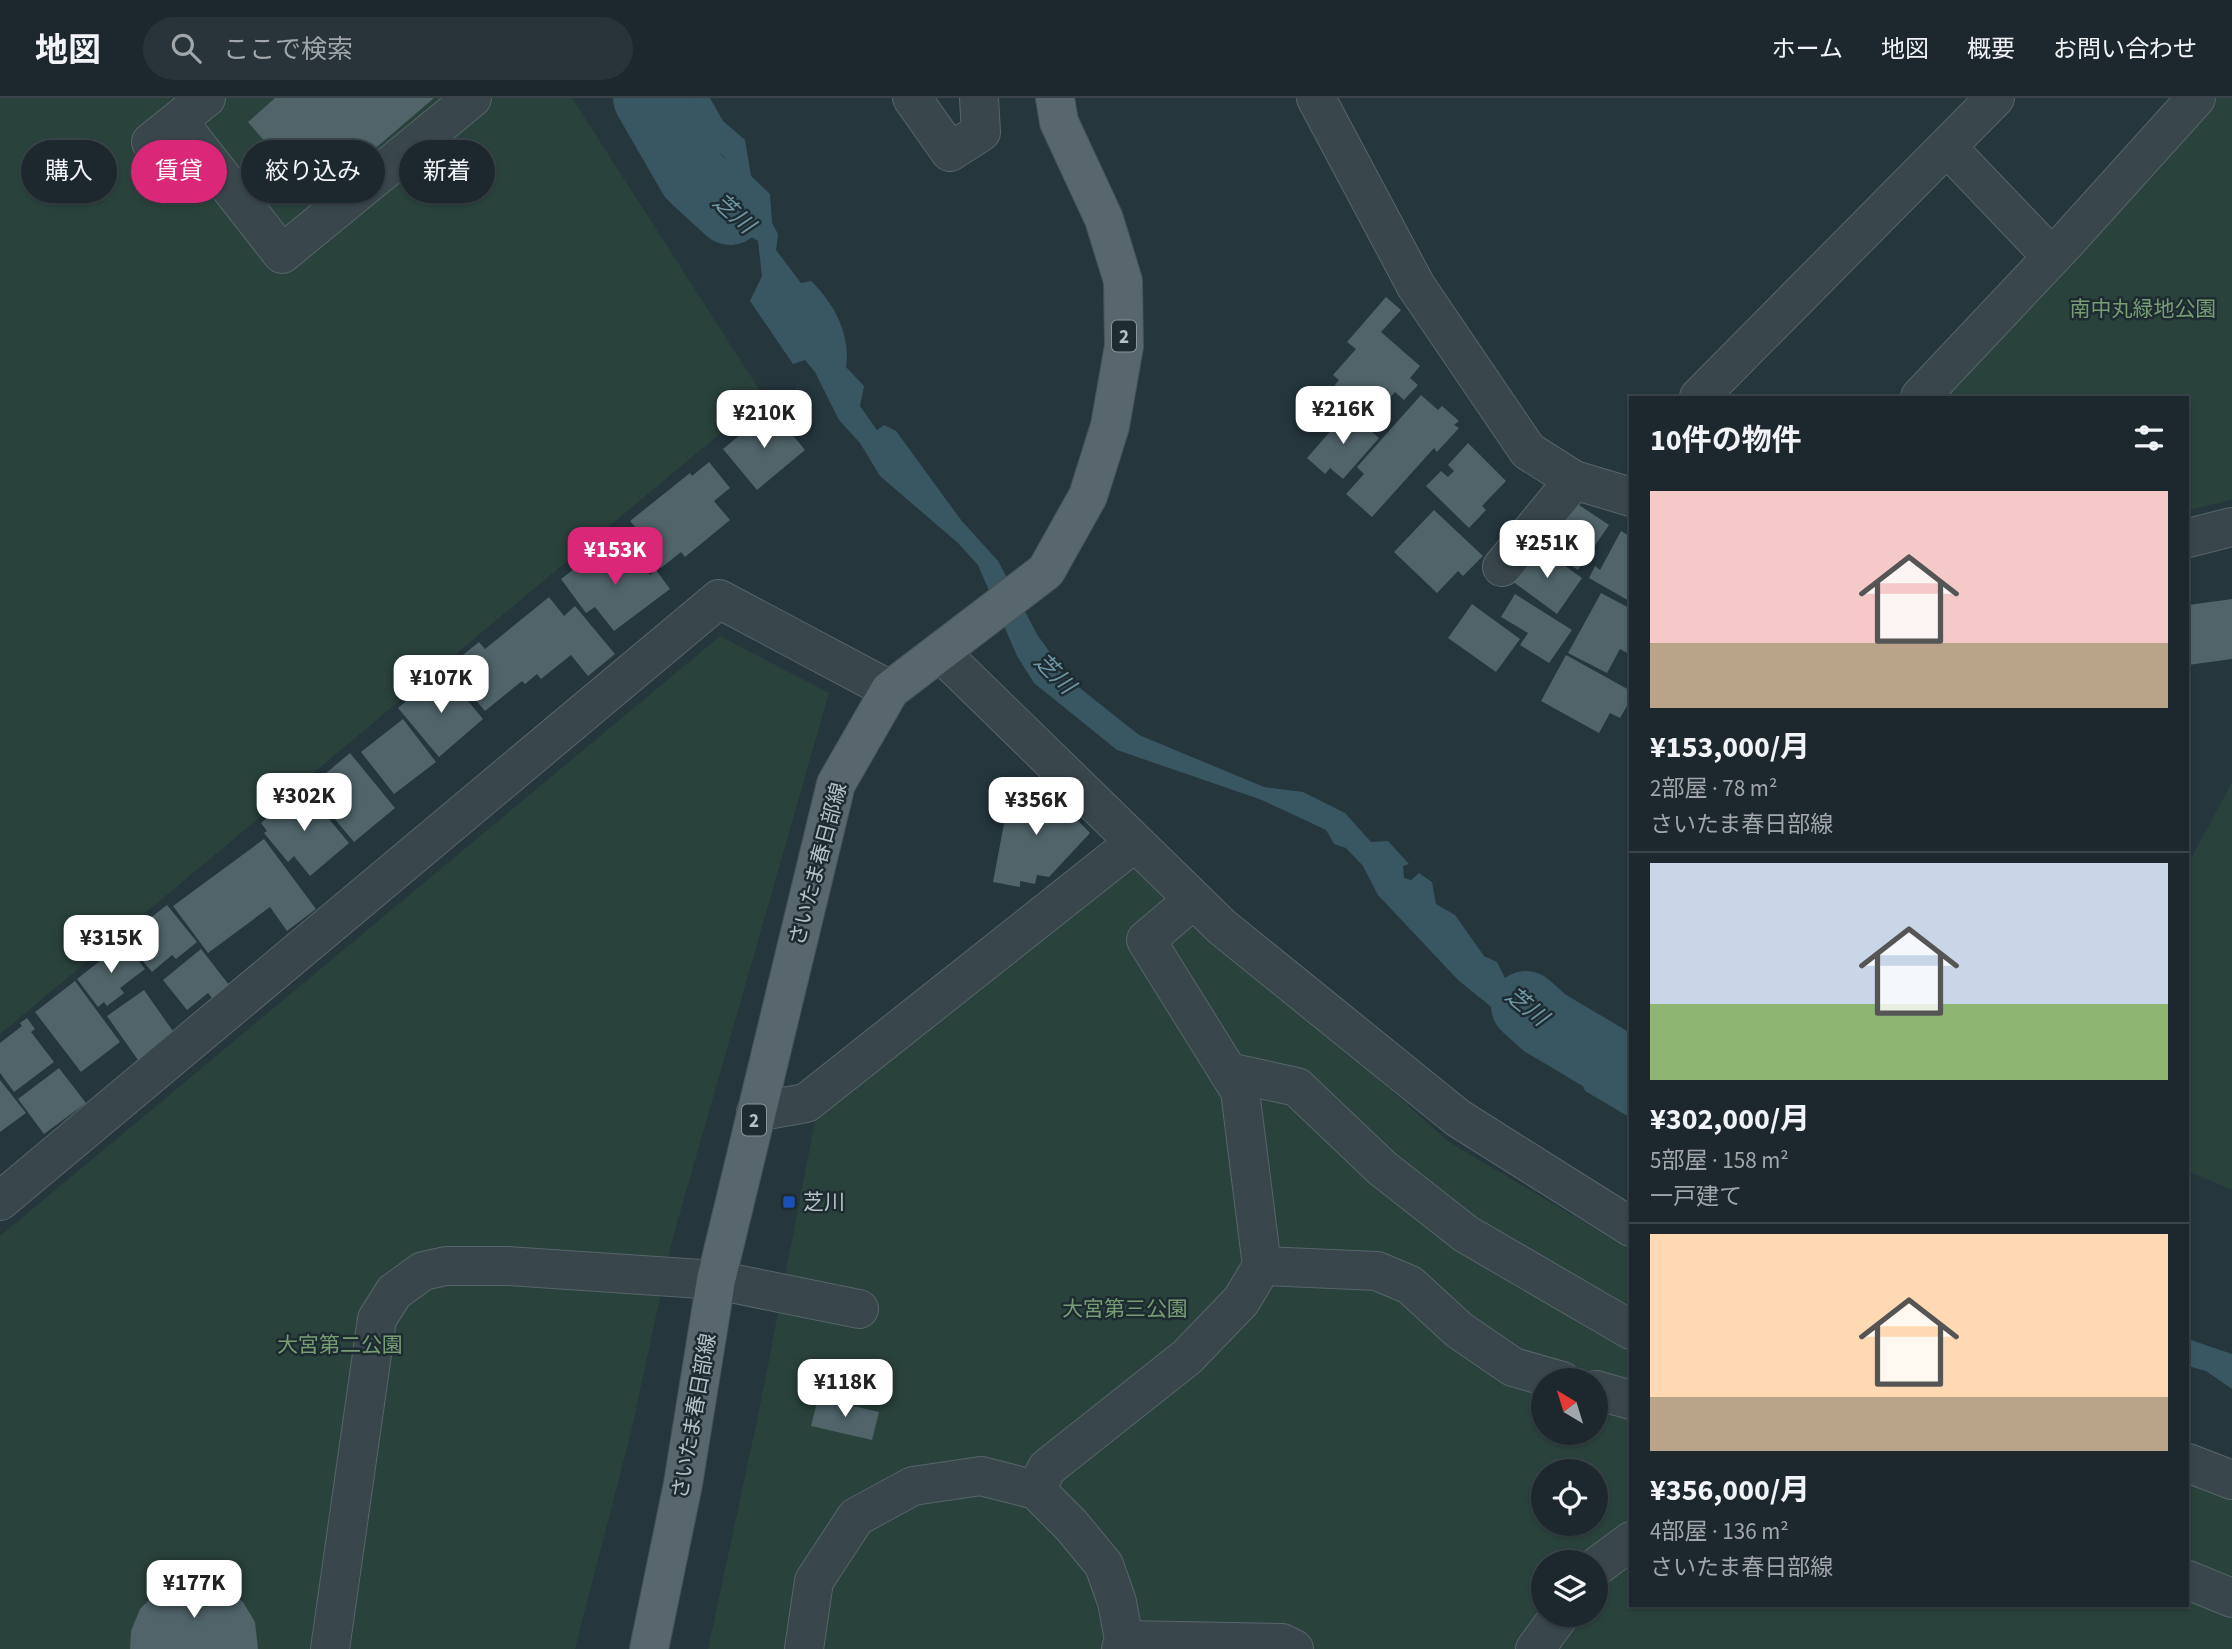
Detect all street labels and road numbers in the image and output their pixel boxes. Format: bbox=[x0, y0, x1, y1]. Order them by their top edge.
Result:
road number: 2 bbox=[1112, 320, 1136, 352]
street label: さいたま春日部線 bbox=[782, 779, 854, 949]
road number: 2 bbox=[742, 1104, 766, 1136]
street label: さいたま春日部線 bbox=[665, 1331, 723, 1501]

